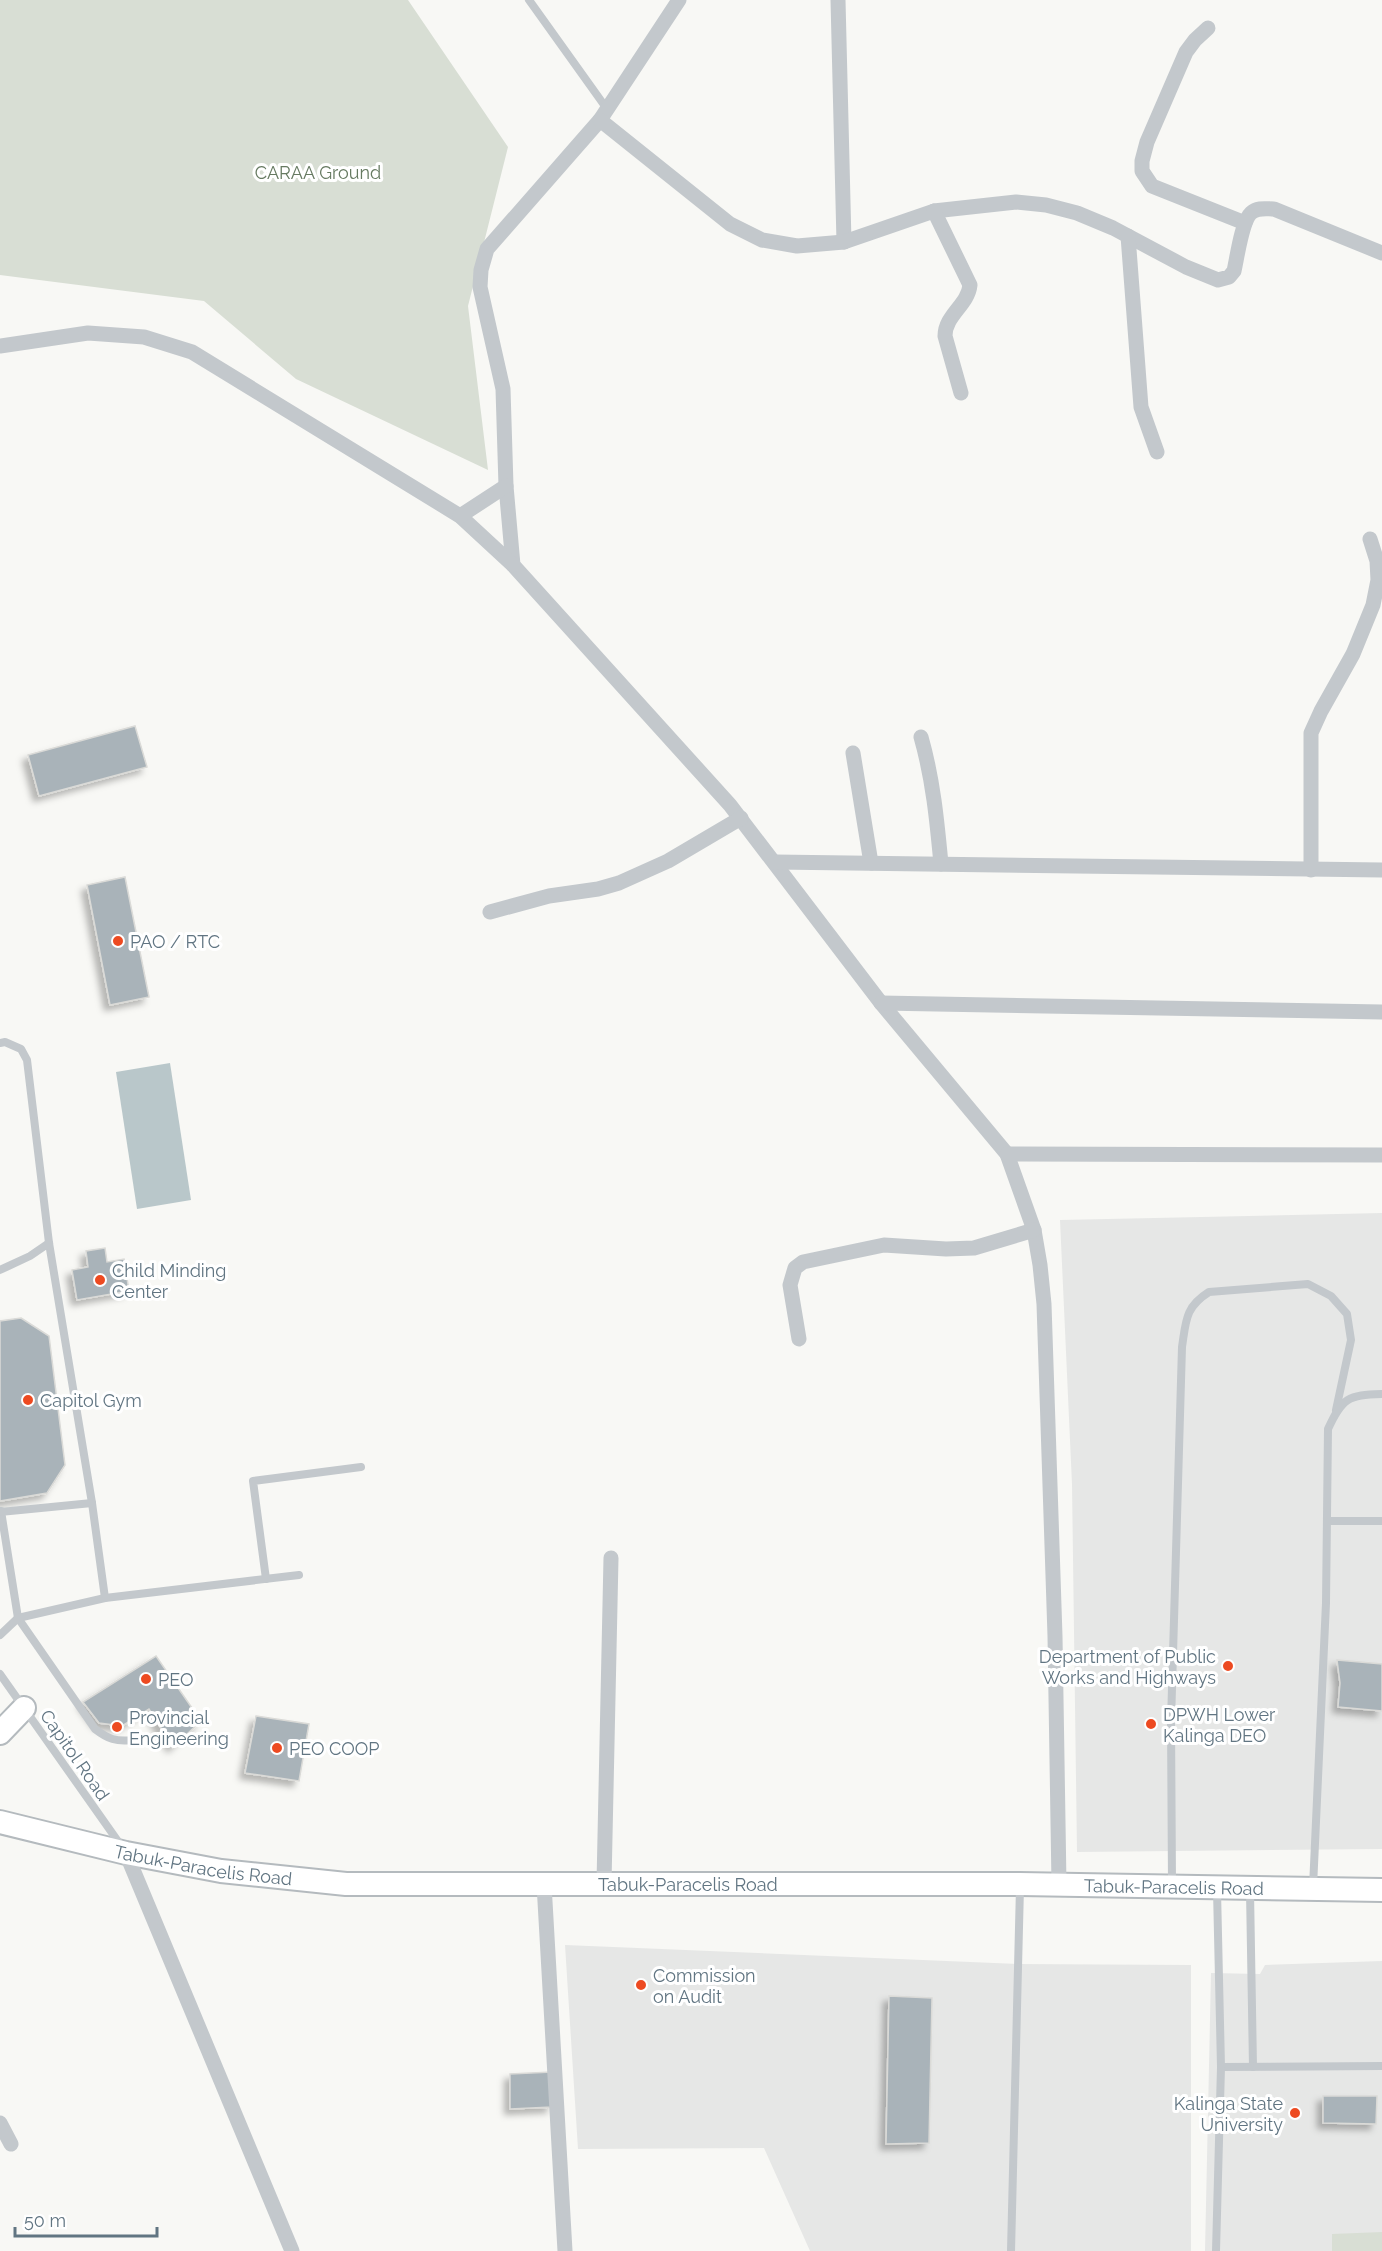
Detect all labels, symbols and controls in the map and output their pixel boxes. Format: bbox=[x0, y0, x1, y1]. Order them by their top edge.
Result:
park label: CARAA Ground bbox=[255, 162, 381, 183]
place label: PAO / RTC bbox=[130, 931, 220, 952]
marker: PAO / RTC bbox=[111, 934, 125, 948]
place label: Child Minding Center bbox=[112, 1260, 226, 1302]
marker: Child Minding Center bbox=[93, 1273, 107, 1287]
place label: Capitol Gym bbox=[40, 1390, 142, 1411]
marker: Capitol Gym bbox=[21, 1393, 35, 1407]
place label: Department of Public Works and Highways bbox=[1039, 1646, 1216, 1688]
marker: Department of Public Works and Highways bbox=[1221, 1659, 1235, 1673]
place label: PEO bbox=[158, 1669, 193, 1690]
marker: PEO bbox=[139, 1672, 153, 1686]
place label: DPWH Lower Kalinga DEO bbox=[1163, 1704, 1276, 1746]
street label: Capitol Road bbox=[36, 1706, 114, 1804]
place label: Provincial Engineering bbox=[129, 1707, 229, 1749]
marker: DPWH Lower Kalinga DEO bbox=[1144, 1717, 1158, 1731]
marker: Provincial Engineering bbox=[110, 1720, 124, 1734]
place label: PEO COOP bbox=[289, 1738, 379, 1759]
marker: PEO COOP bbox=[270, 1741, 284, 1755]
street label: Tabuk-Paracelis Road bbox=[112, 1840, 293, 1889]
street label: Tabuk-Paracelis Road bbox=[598, 1874, 778, 1895]
street label: Tabuk-Paracelis Road bbox=[1084, 1875, 1264, 1899]
place label: Commission on Audit bbox=[653, 1965, 756, 2007]
marker: Commission on Audit bbox=[634, 1978, 648, 1992]
place label: Kalinga State University bbox=[1174, 2093, 1283, 2135]
marker: Kalinga State University bbox=[1288, 2106, 1302, 2120]
scale bar bbox=[15, 2200, 158, 2238]
text: 50 m bbox=[24, 2210, 66, 2231]

